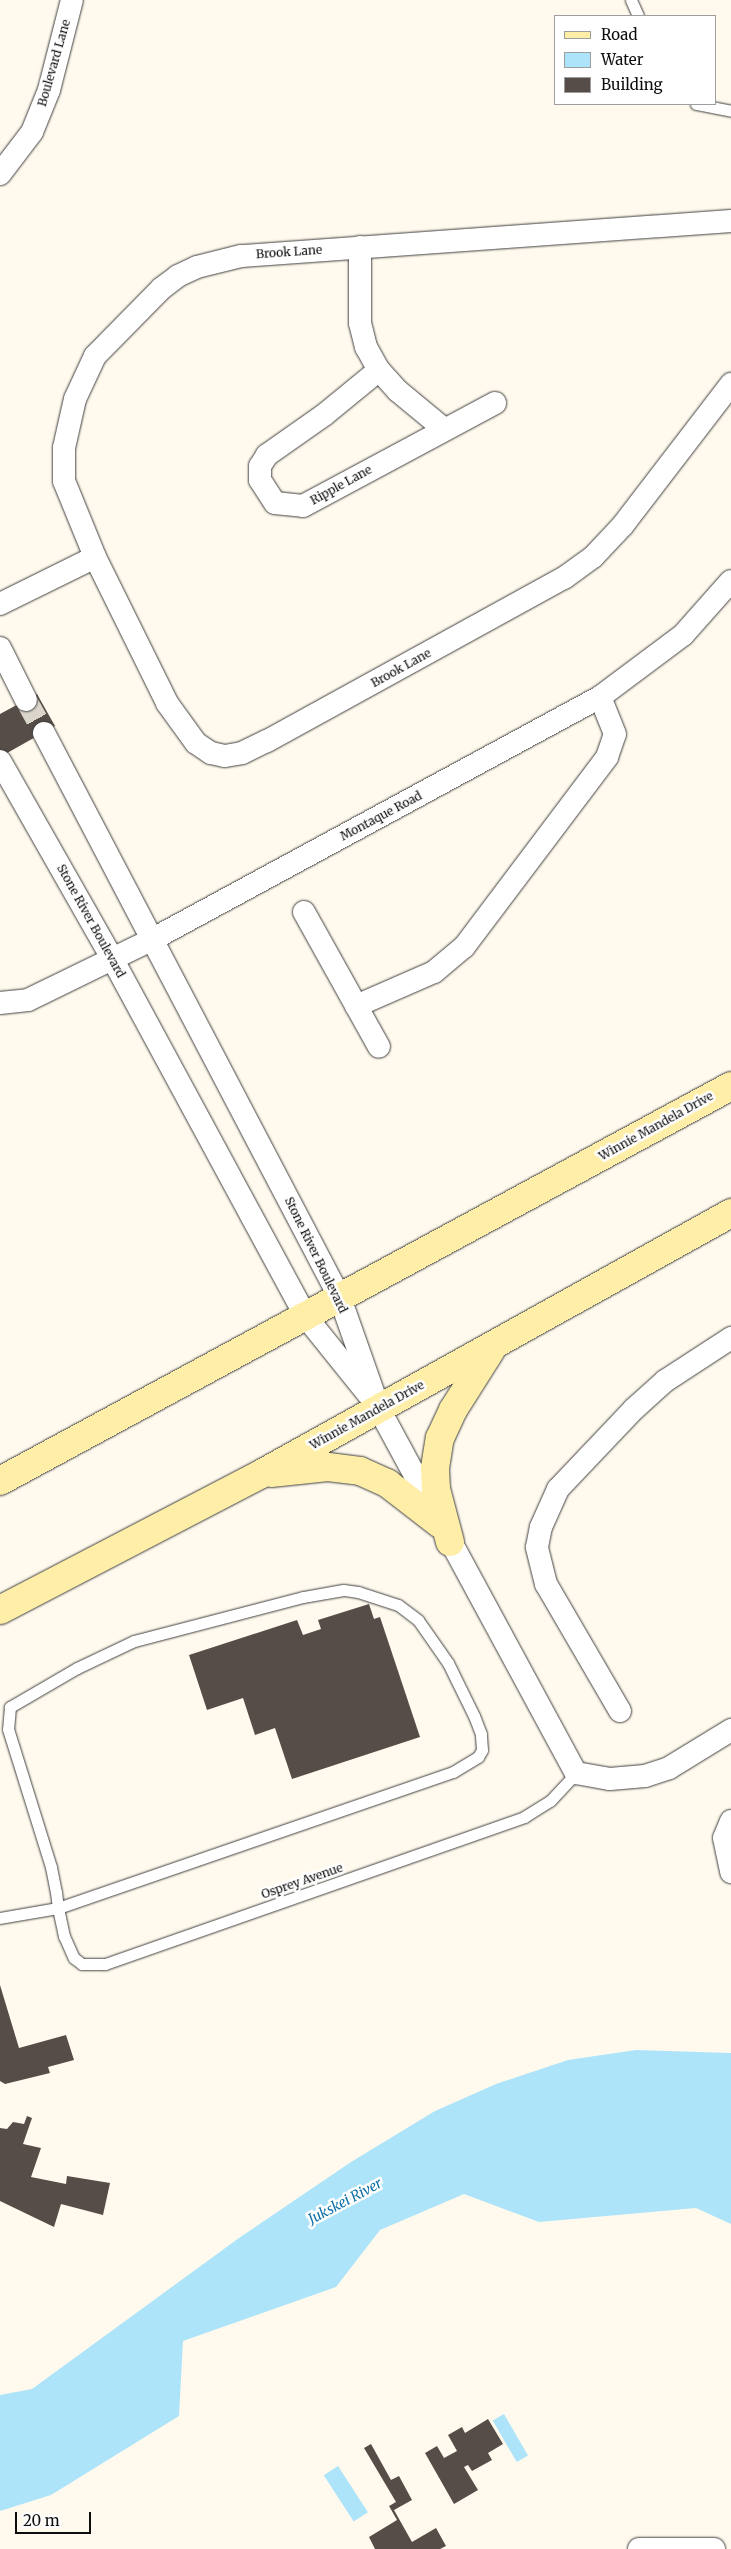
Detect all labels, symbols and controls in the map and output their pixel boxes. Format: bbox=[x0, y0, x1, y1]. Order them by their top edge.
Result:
legend bbox=[554, 15, 716, 105]
street label: Boulevard Lane bbox=[35, 18, 73, 108]
text: Road bbox=[601, 25, 637, 44]
text: Water bbox=[601, 50, 643, 69]
text: Building bbox=[601, 75, 663, 94]
street label: Brook Lane bbox=[255, 243, 323, 261]
street label: Ripple Lane bbox=[308, 462, 374, 508]
street label: Brook Lane bbox=[369, 646, 433, 690]
street label: Montaque Road bbox=[338, 788, 424, 844]
street label: Stone River Boulevard bbox=[54, 862, 128, 980]
street label: Winnie Mandela Drive bbox=[596, 1089, 716, 1163]
street label: Stone River Boulevard bbox=[282, 1195, 350, 1315]
street label: Winnie Mandela Drive bbox=[307, 1378, 427, 1452]
street label: Osprey Avenue bbox=[259, 1860, 345, 1902]
water label: Jukskei River bbox=[305, 2175, 385, 2227]
scale bar bbox=[18, 2502, 94, 2534]
text: 20 m bbox=[23, 2511, 60, 2530]

